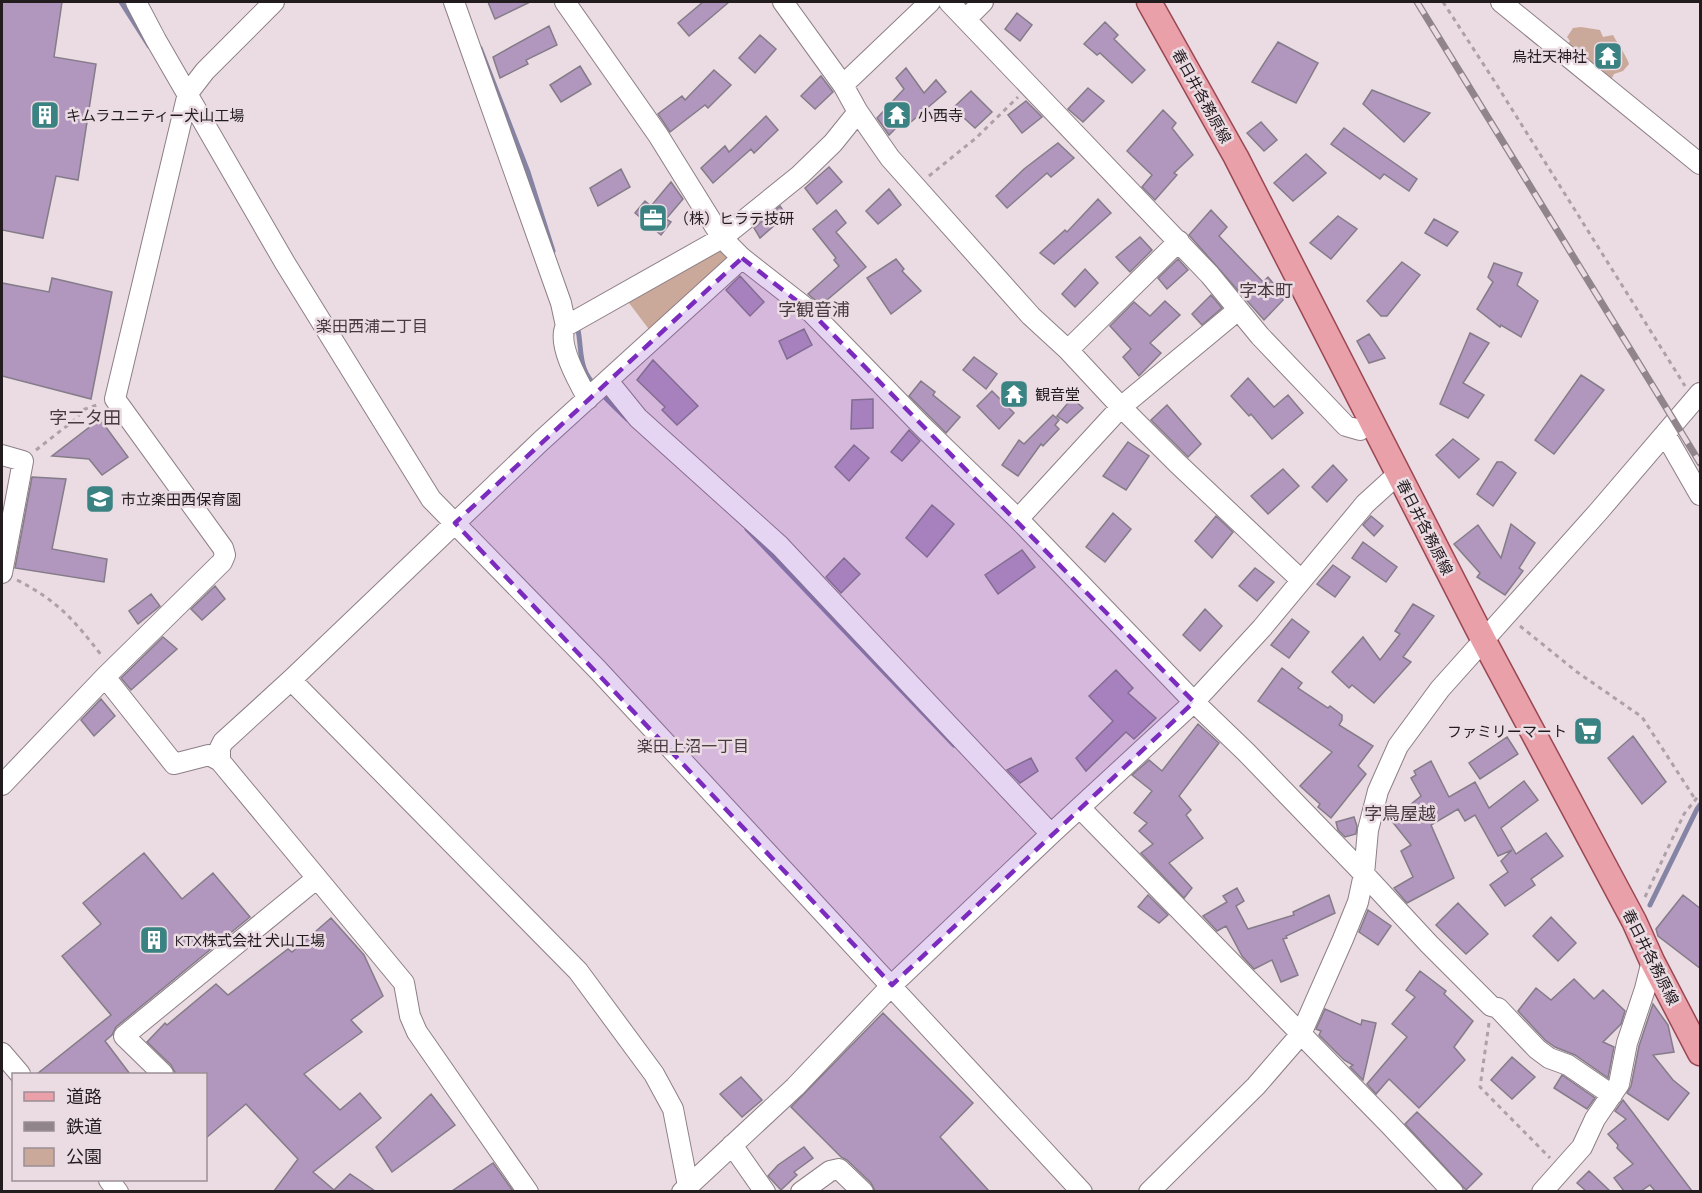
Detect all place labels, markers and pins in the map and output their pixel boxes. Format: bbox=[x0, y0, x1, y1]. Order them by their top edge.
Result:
temple icon: 烏社天神社 bbox=[1592, 40, 1624, 72]
place label: 烏社天神社 bbox=[1512, 46, 1587, 67]
building icon: キムラユニティー犬山工場 bbox=[29, 99, 61, 131]
temple icon: 小西寺 bbox=[881, 99, 913, 131]
place label: キムラユニティー犬山工場 bbox=[66, 105, 244, 126]
place label: 小西寺 bbox=[918, 105, 963, 126]
office icon: （株）ヒラテ技研 bbox=[637, 202, 669, 234]
place label: （株）ヒラテ技研 bbox=[674, 208, 794, 229]
temple icon: 観音堂 bbox=[998, 378, 1030, 410]
place label: 観音堂 bbox=[1035, 384, 1080, 405]
school or university icon: 市立楽田西保育園 bbox=[84, 483, 116, 515]
place label: 市立楽田西保育園 bbox=[121, 489, 241, 510]
supermarket icon: ファミリーマート bbox=[1572, 715, 1604, 747]
place label: ファミリーマート bbox=[1447, 721, 1567, 742]
building icon: KTX株式会社 犬山工場 bbox=[138, 924, 170, 956]
place label: KTX株式会社 犬山工場 bbox=[175, 930, 325, 951]

